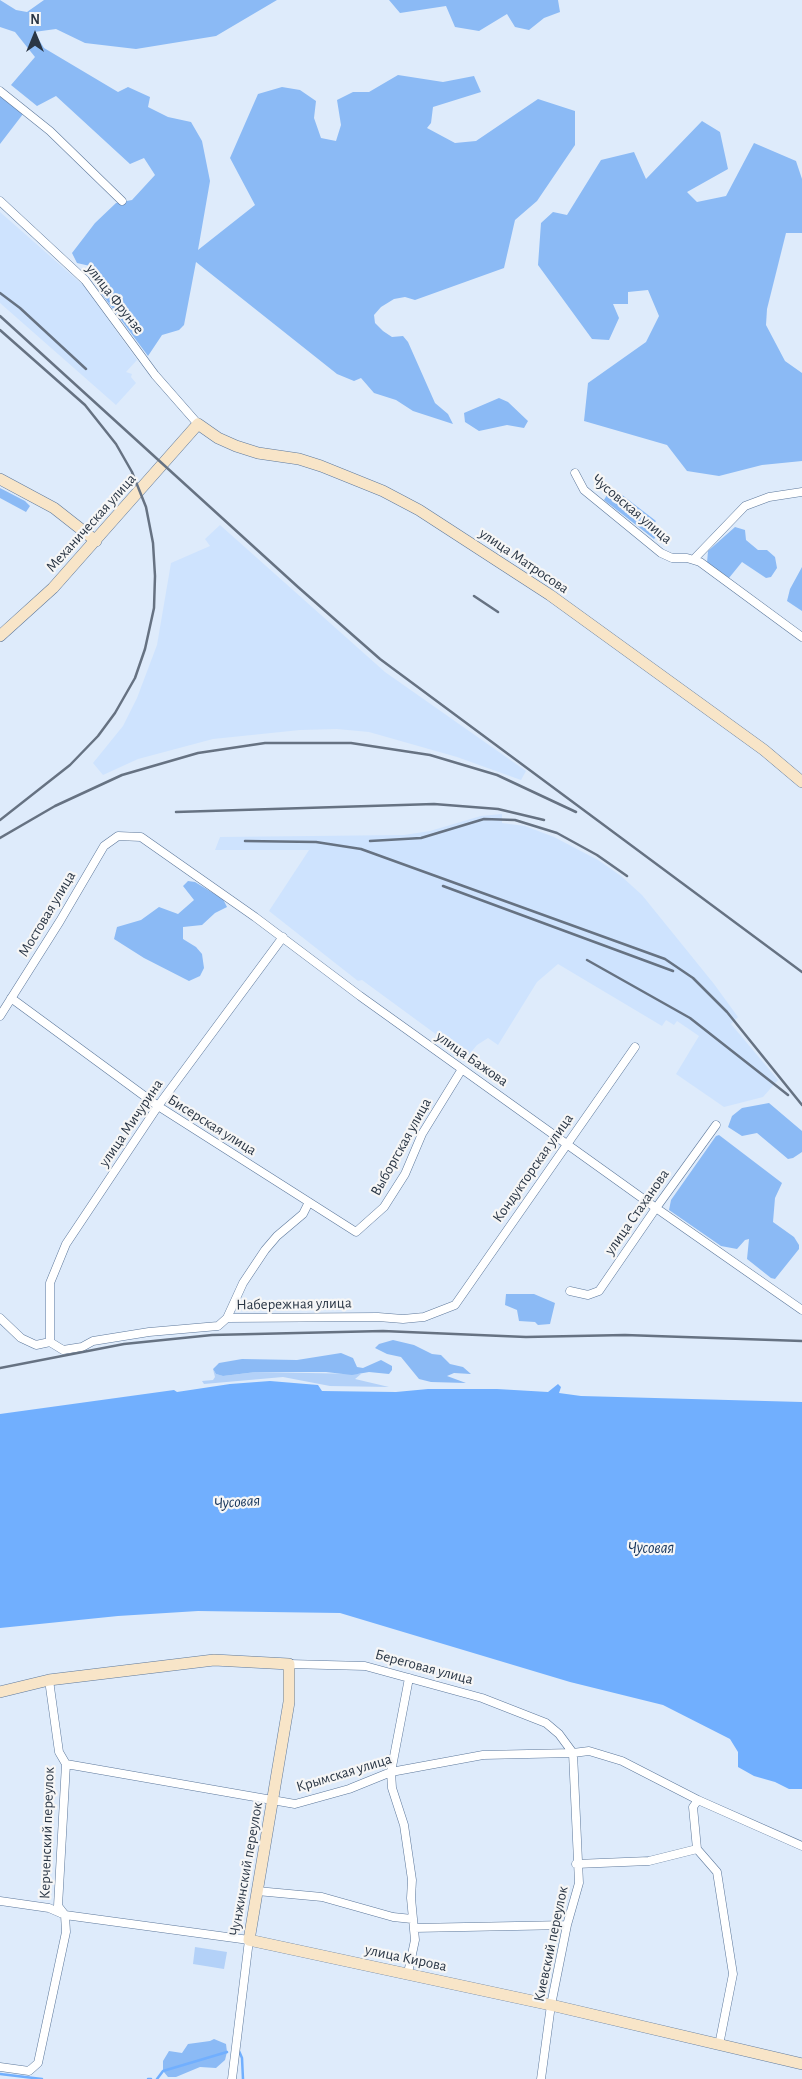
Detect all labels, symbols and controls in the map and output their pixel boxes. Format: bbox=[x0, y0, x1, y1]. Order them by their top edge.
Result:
north arrow bbox=[10, 10, 60, 60]
text: N bbox=[30, 13, 40, 27]
street label: улица Фрунзе bbox=[82, 260, 148, 338]
street label: Механическая улица bbox=[42, 470, 140, 576]
street label: Чусовская улица bbox=[588, 470, 676, 548]
street label: улица Матросова bbox=[476, 524, 572, 598]
street label: Мостовая улица bbox=[14, 868, 80, 960]
street label: улица Бажова bbox=[432, 1028, 512, 1090]
street label: улица Мичурина bbox=[95, 1076, 167, 1170]
street label: Бисерская улица bbox=[164, 1091, 260, 1159]
street label: Выборгская улица bbox=[367, 1095, 435, 1199]
street label: Кондукторская улица bbox=[489, 1110, 577, 1226]
street label: улица Стаханова bbox=[601, 1166, 673, 1258]
street label: Набережная улица bbox=[236, 1294, 352, 1314]
water label: Чусовая bbox=[213, 1491, 261, 1513]
water label: Чусовая bbox=[628, 1538, 674, 1558]
street label: Береговая улица bbox=[373, 1645, 475, 1689]
street label: Крымская улица bbox=[294, 1750, 394, 1796]
street label: Керченский переулок bbox=[36, 1767, 58, 1899]
street label: Чунжинский переулок bbox=[225, 1801, 267, 1937]
street label: Киевский переулок bbox=[530, 1885, 572, 2003]
street label: улица Кирова bbox=[363, 1941, 449, 1975]

